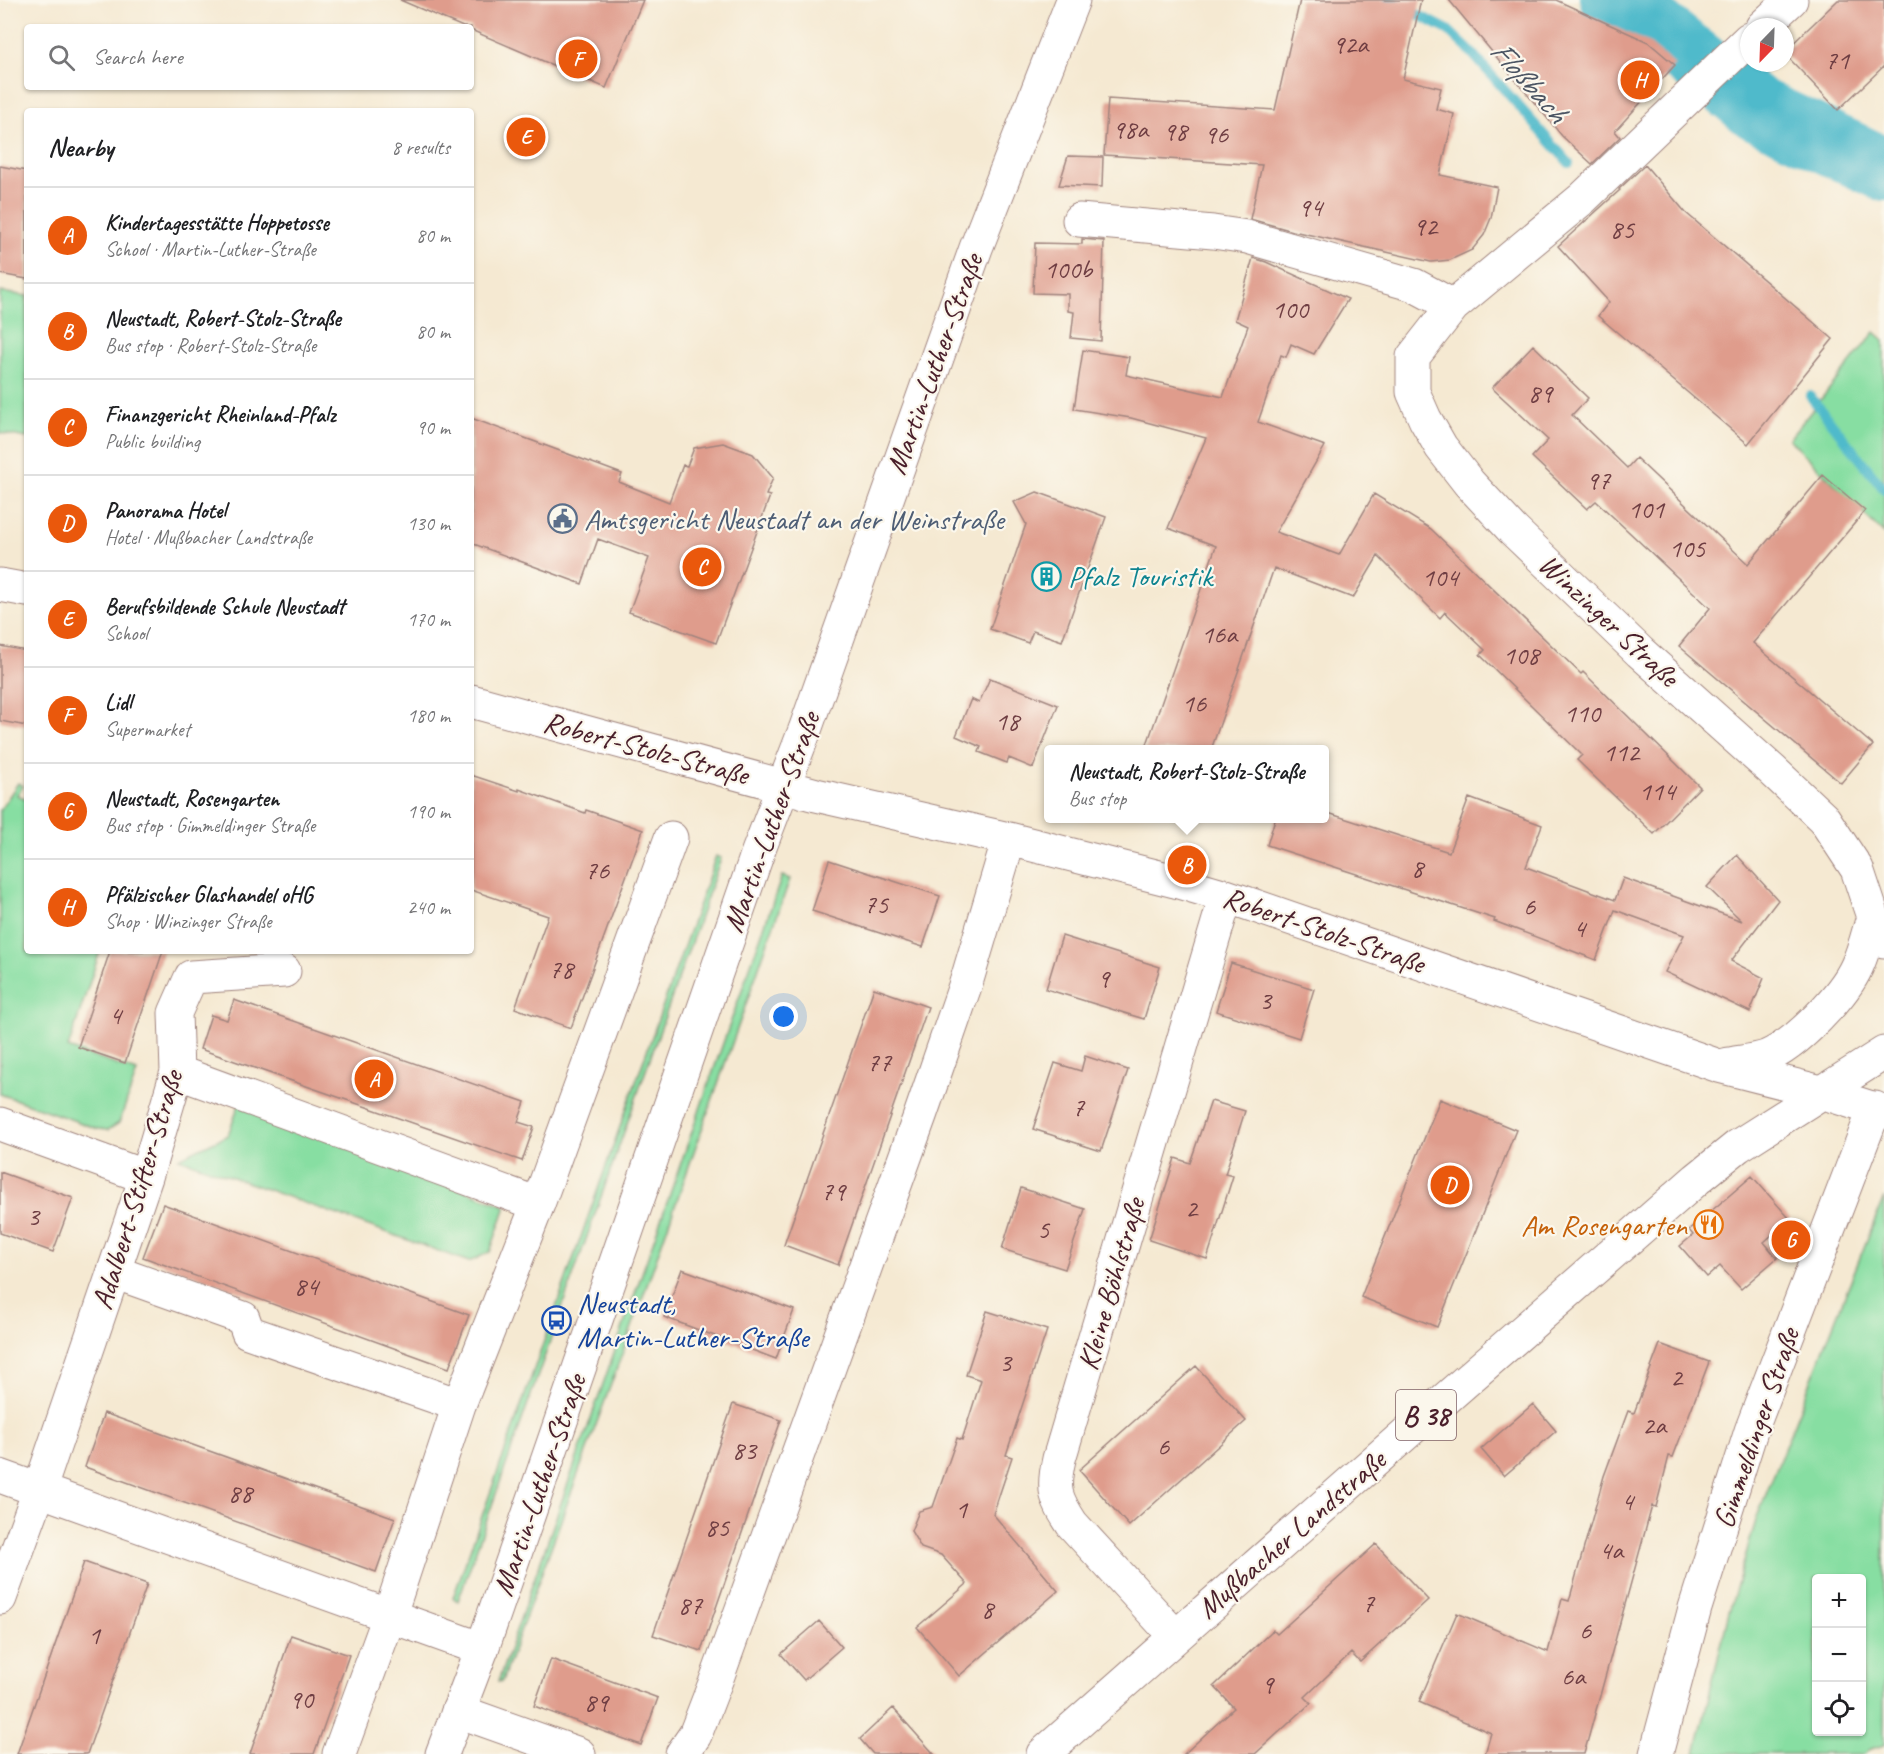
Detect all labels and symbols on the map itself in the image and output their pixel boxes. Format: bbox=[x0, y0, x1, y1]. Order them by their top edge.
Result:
north arrow bbox=[1740, 18, 1794, 72]
house number: 92a bbox=[1332, 27, 1370, 61]
water label: Floßbach bbox=[1481, 31, 1579, 133]
pin: F bbox=[558, 36, 598, 82]
house number: 71 bbox=[1825, 43, 1851, 77]
pin: H bbox=[1620, 58, 1660, 103]
house number: 98a bbox=[1112, 112, 1150, 146]
pin: E bbox=[506, 114, 546, 160]
house number: 98 bbox=[1163, 114, 1190, 148]
house number: 96 bbox=[1204, 117, 1229, 151]
house number: 94 bbox=[1298, 190, 1325, 224]
house number: 92 bbox=[1413, 209, 1439, 243]
house number: 85 bbox=[1610, 212, 1636, 246]
street label: Martin-Luther-Straße bbox=[877, 247, 992, 479]
house number: 100b bbox=[1044, 252, 1093, 286]
house number: 100 bbox=[1272, 292, 1310, 326]
house number: 89 bbox=[1528, 376, 1554, 410]
house number: 97 bbox=[1586, 463, 1612, 497]
house number: 101 bbox=[1628, 492, 1666, 526]
place label: Amtsgericht Neustadt an der Weinstraße bbox=[584, 500, 1006, 538]
public building icon: Amtsgericht Neustadt an der Weinstraße bbox=[547, 503, 579, 535]
house number: 105 bbox=[1669, 531, 1707, 565]
pin: C bbox=[682, 544, 722, 590]
street label: Winzinger Straße bbox=[1531, 545, 1689, 696]
place label: Pfalz Touristik bbox=[1068, 557, 1214, 595]
building icon: Pfalz Touristik bbox=[1031, 560, 1063, 592]
house number: 104 bbox=[1422, 560, 1461, 594]
house number: 16a bbox=[1201, 617, 1239, 651]
house number: 108 bbox=[1503, 638, 1542, 672]
house number: 16 bbox=[1182, 686, 1207, 720]
house number: 110 bbox=[1564, 696, 1602, 730]
street label: Robert-Stolz-Straße bbox=[539, 702, 755, 794]
house number: 18 bbox=[995, 704, 1022, 738]
street label: Martin-Luther-Straße bbox=[714, 705, 829, 937]
house number: 112 bbox=[1603, 735, 1641, 769]
house number: 114 bbox=[1639, 774, 1678, 808]
pin: B bbox=[1168, 842, 1206, 888]
house number: 8 bbox=[1411, 851, 1426, 885]
house number: 76 bbox=[585, 853, 610, 887]
street label: Robert-Stolz-Straße bbox=[1218, 878, 1432, 983]
house number: 75 bbox=[864, 887, 890, 921]
house number: 6 bbox=[1523, 889, 1536, 923]
house number: 4 bbox=[1573, 911, 1588, 945]
house number: 78 bbox=[549, 952, 576, 986]
house number: 9 bbox=[1097, 961, 1111, 995]
house number: 3 bbox=[1259, 983, 1273, 1017]
house number: 4 bbox=[109, 998, 124, 1032]
your location bbox=[769, 1002, 798, 1031]
house number: 77 bbox=[867, 1045, 893, 1079]
pin: A bbox=[354, 1056, 394, 1102]
street label: Adalbert-Stifter-Straße bbox=[83, 1064, 192, 1314]
house number: 7 bbox=[1072, 1090, 1086, 1124]
pin: D bbox=[1430, 1162, 1470, 1208]
house number: 79 bbox=[821, 1174, 847, 1208]
street label: Kleine Böhlstraße bbox=[1068, 1191, 1154, 1374]
house number: 2 bbox=[1185, 1191, 1199, 1225]
house number: 3 bbox=[27, 1199, 41, 1233]
place label: Am Rosengarten bbox=[1521, 1206, 1688, 1244]
restaurant icon: Am Rosengarten bbox=[1692, 1209, 1724, 1241]
house number: 5 bbox=[1037, 1212, 1051, 1246]
pin: G bbox=[1772, 1218, 1810, 1262]
house number: 84 bbox=[294, 1269, 321, 1303]
place label: Neustadt, Martin-Luther-Straße bbox=[577, 1284, 811, 1356]
bus stop icon: Neustadt, Martin-Luther-Straße bbox=[540, 1304, 572, 1336]
street label: Gimmeldinger Straße bbox=[1704, 1321, 1809, 1533]
house number: 3 bbox=[999, 1345, 1013, 1379]
house number: 2 bbox=[1670, 1360, 1684, 1394]
street label: Martin-Luther-Straße bbox=[483, 1367, 595, 1601]
road number: B 38 bbox=[1396, 1390, 1456, 1440]
house number: 2a bbox=[1642, 1408, 1668, 1442]
house number: 6 bbox=[1157, 1429, 1170, 1463]
house number: 83 bbox=[732, 1433, 758, 1467]
street label: Mußbacher Landstraße bbox=[1189, 1440, 1395, 1627]
house number: 88 bbox=[228, 1476, 255, 1510]
house number: 4 bbox=[1621, 1484, 1636, 1518]
house number: 1 bbox=[955, 1492, 969, 1526]
house number: 85 bbox=[705, 1510, 731, 1544]
house number: 4a bbox=[1599, 1533, 1625, 1567]
house number: 7 bbox=[1362, 1586, 1376, 1620]
house number: 87 bbox=[678, 1588, 704, 1622]
house number: 8 bbox=[981, 1592, 996, 1626]
house number: 6 bbox=[1579, 1613, 1592, 1647]
house number: 1 bbox=[88, 1618, 102, 1652]
house number: 6a bbox=[1561, 1659, 1587, 1693]
house number: 9 bbox=[1261, 1667, 1275, 1701]
house number: 90 bbox=[289, 1682, 315, 1716]
house number: 89 bbox=[584, 1685, 610, 1719]

